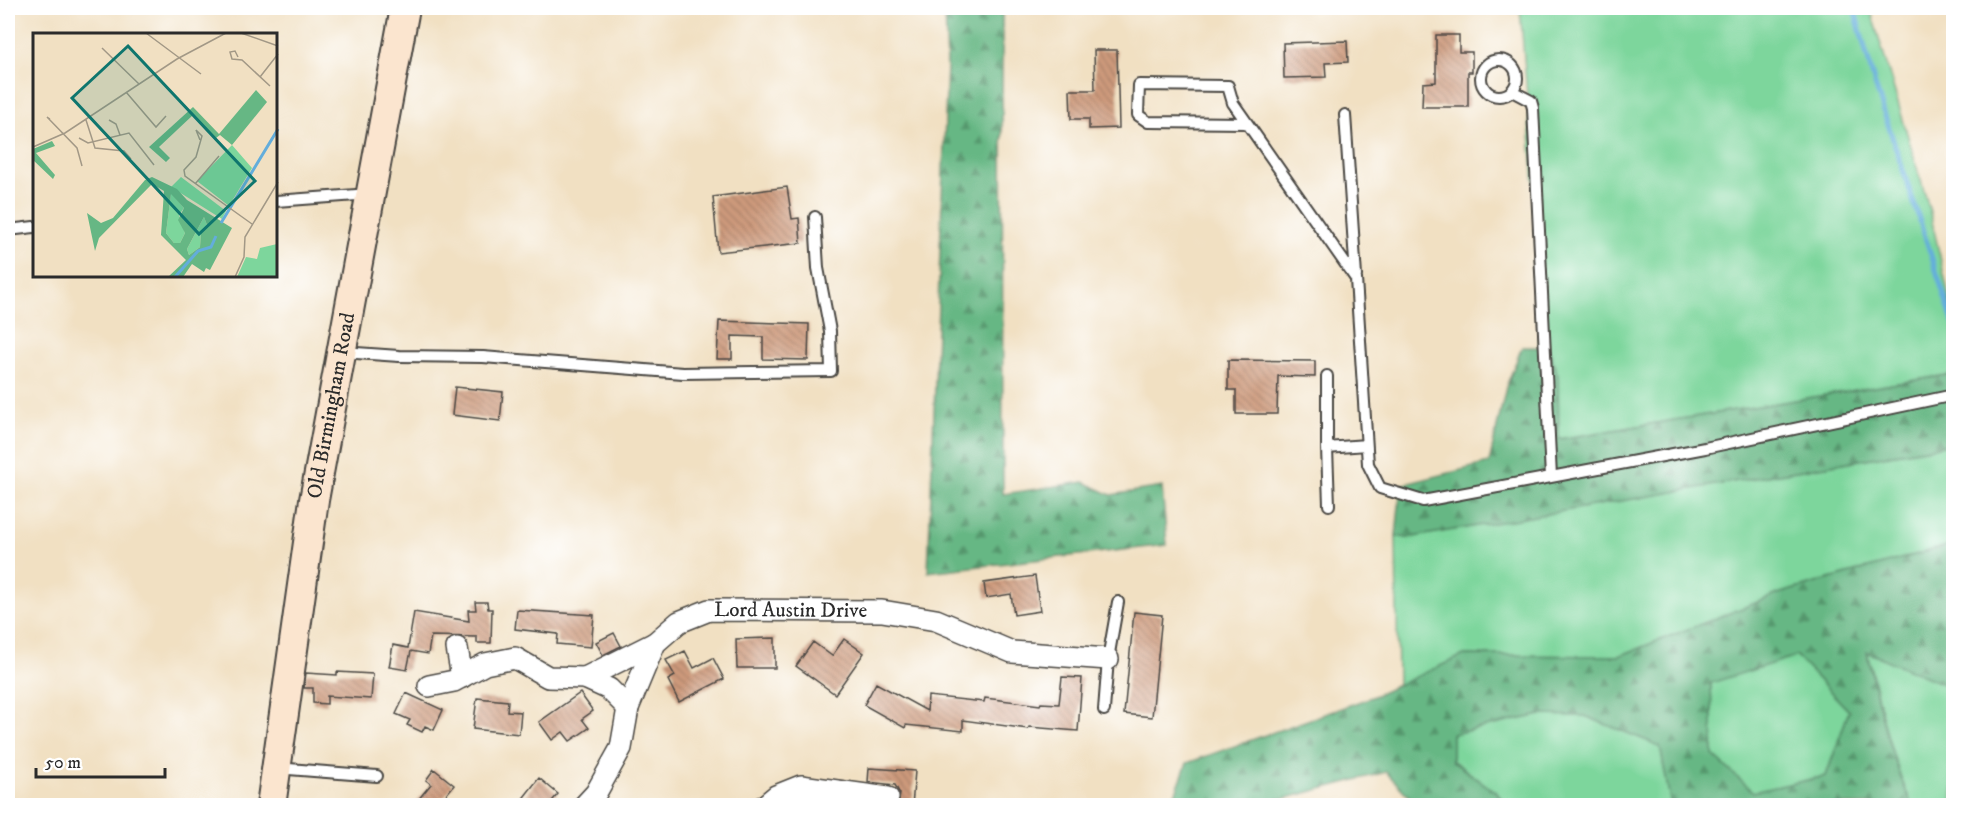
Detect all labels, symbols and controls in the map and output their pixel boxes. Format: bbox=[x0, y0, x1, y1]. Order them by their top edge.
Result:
inset map bbox=[33, 33, 278, 278]
street label: Old Birmingham Road bbox=[302, 310, 361, 501]
street label: Lord Austin Drive bbox=[714, 597, 868, 624]
scale bar bbox=[36, 741, 165, 779]
text: 50 m bbox=[45, 752, 81, 774]

